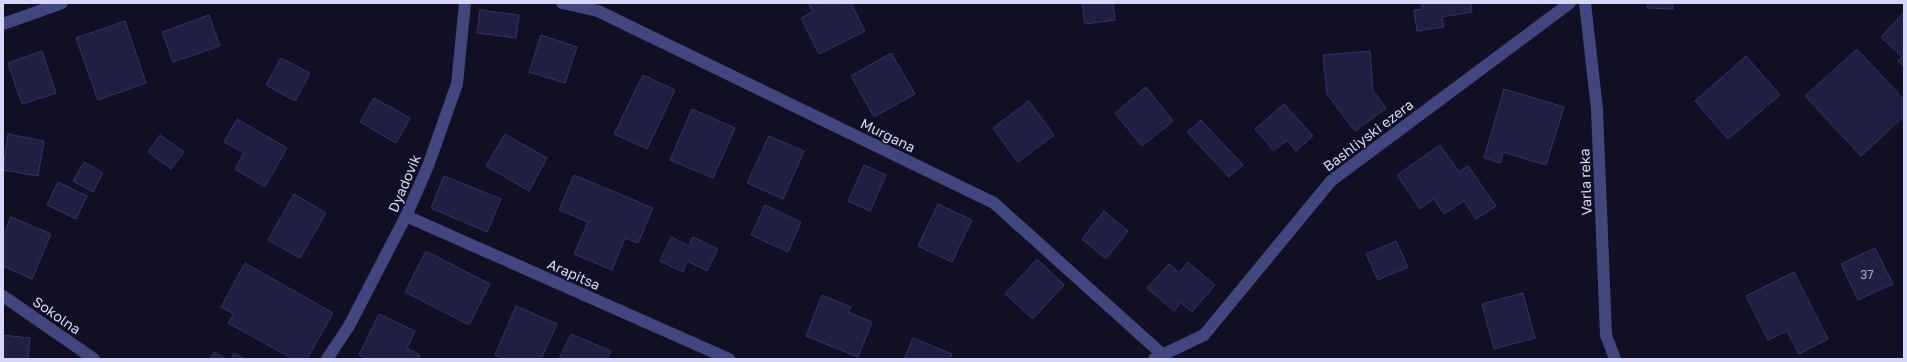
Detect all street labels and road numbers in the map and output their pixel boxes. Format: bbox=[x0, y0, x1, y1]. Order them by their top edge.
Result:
street label: Bashliyski ezera bbox=[1320, 96, 1416, 174]
street label: Murgana bbox=[858, 114, 918, 156]
street label: Varla reka bbox=[1575, 148, 1595, 216]
street label: Dyadovik bbox=[384, 151, 424, 215]
street label: Arapitsa bbox=[545, 255, 603, 293]
street label: Sokolna bbox=[30, 292, 84, 338]

